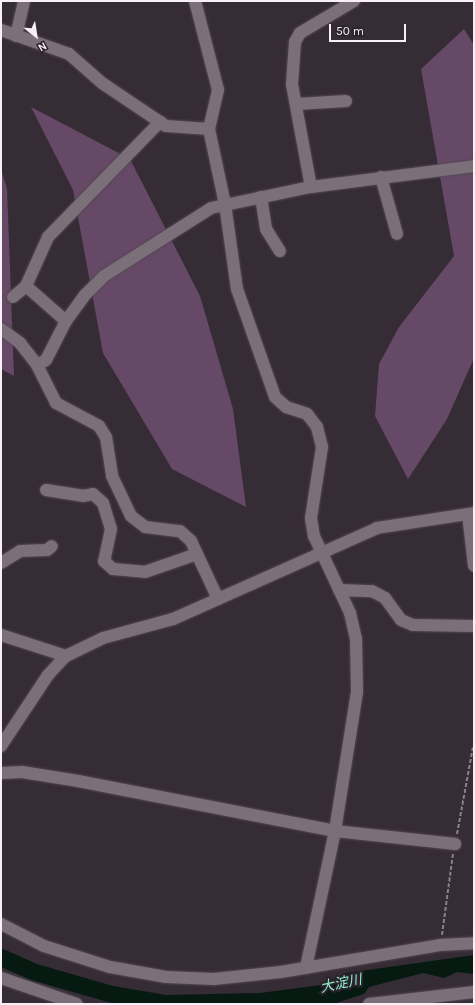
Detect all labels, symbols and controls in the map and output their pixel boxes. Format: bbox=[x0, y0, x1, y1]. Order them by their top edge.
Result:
north arrow bbox=[16, 16, 56, 56]
scale bar bbox=[331, 16, 408, 42]
text: 50 m bbox=[336, 24, 364, 38]
text: N bbox=[36, 39, 49, 54]
water label: 大淀川 bbox=[319, 971, 363, 997]

